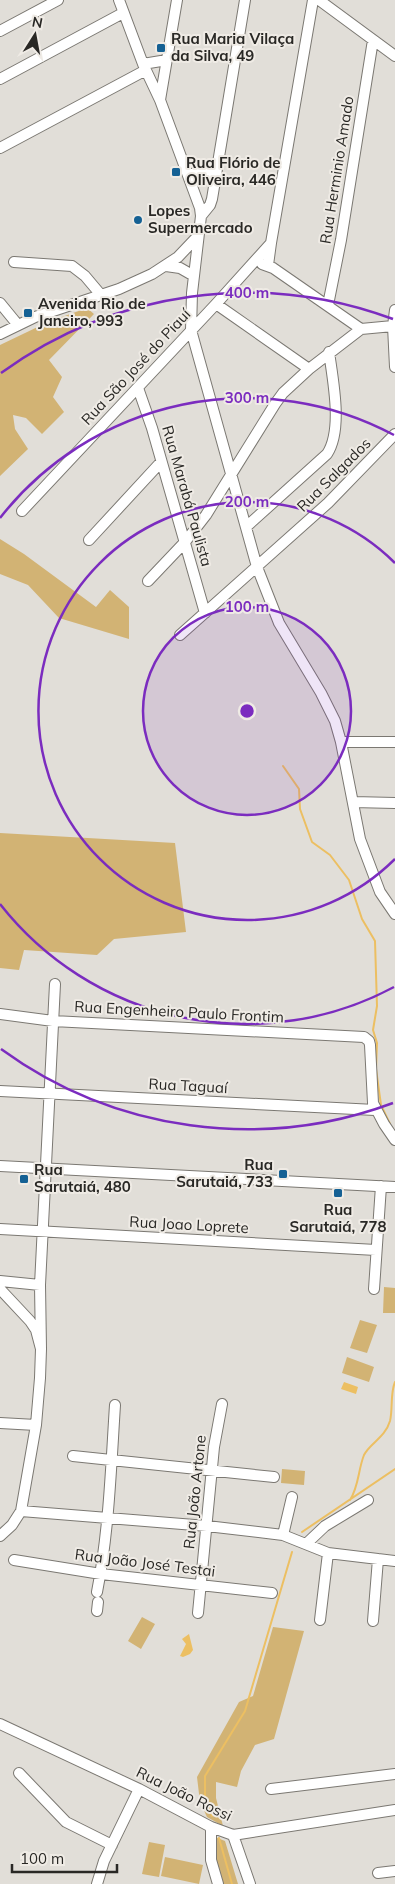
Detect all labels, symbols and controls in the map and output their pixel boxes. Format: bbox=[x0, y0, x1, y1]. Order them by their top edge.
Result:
north arrow bbox=[10, 10, 60, 60]
text: N bbox=[31, 12, 44, 32]
place label: Rua Maria Vilaça da Silva, 49 bbox=[171, 29, 294, 65]
marker: Rua Maria Vilaça da Silva, 49 bbox=[155, 42, 167, 54]
street label: Rua Herminio Amado bbox=[315, 95, 358, 245]
place label: Rua Flório de Oliveira, 446 bbox=[186, 153, 281, 189]
marker: Rua Flório de Oliveira, 446 bbox=[170, 166, 182, 178]
place label: Lopes Supermercado bbox=[148, 201, 253, 237]
marker: Lopes Supermercado bbox=[132, 214, 144, 226]
text: 400 m bbox=[225, 283, 269, 302]
place label: Avenida Rio de Janeiro, 993 bbox=[38, 294, 146, 330]
street label: Rua São José do Piauí bbox=[77, 304, 195, 429]
marker: Avenida Rio de Janeiro, 993 bbox=[22, 307, 34, 319]
text: 300 m bbox=[225, 388, 269, 407]
street label: Rua Marabá Paulista bbox=[158, 423, 217, 569]
street label: Rua Salgados bbox=[293, 434, 375, 516]
text: 200 m bbox=[225, 492, 269, 511]
text: 100 m bbox=[225, 597, 269, 616]
centre of rings bbox=[238, 702, 256, 720]
street label: Rua Engenheiro Paulo Frontim bbox=[74, 997, 284, 1026]
street label: Rua Taguaí bbox=[148, 1074, 229, 1097]
place label: Rua Sarutaiá, 733 bbox=[176, 1155, 273, 1191]
place label: Rua Sarutaiá, 480 bbox=[34, 1160, 131, 1196]
marker: Rua Sarutaiá, 733 bbox=[277, 1168, 289, 1180]
marker: Rua Sarutaiá, 480 bbox=[18, 1173, 30, 1185]
marker: Rua Sarutaiá, 778 bbox=[332, 1187, 344, 1199]
place label: Rua Sarutaiá, 778 bbox=[290, 1200, 386, 1236]
street label: Rua Joao Loprete bbox=[129, 1212, 249, 1237]
street label: Rua João Artone bbox=[179, 1434, 210, 1550]
street label: Rua João José Testai bbox=[74, 1544, 216, 1581]
street label: Rua João Rossi bbox=[133, 1762, 235, 1825]
scale bar bbox=[12, 1842, 118, 1874]
text: 100 m bbox=[20, 1849, 64, 1868]

